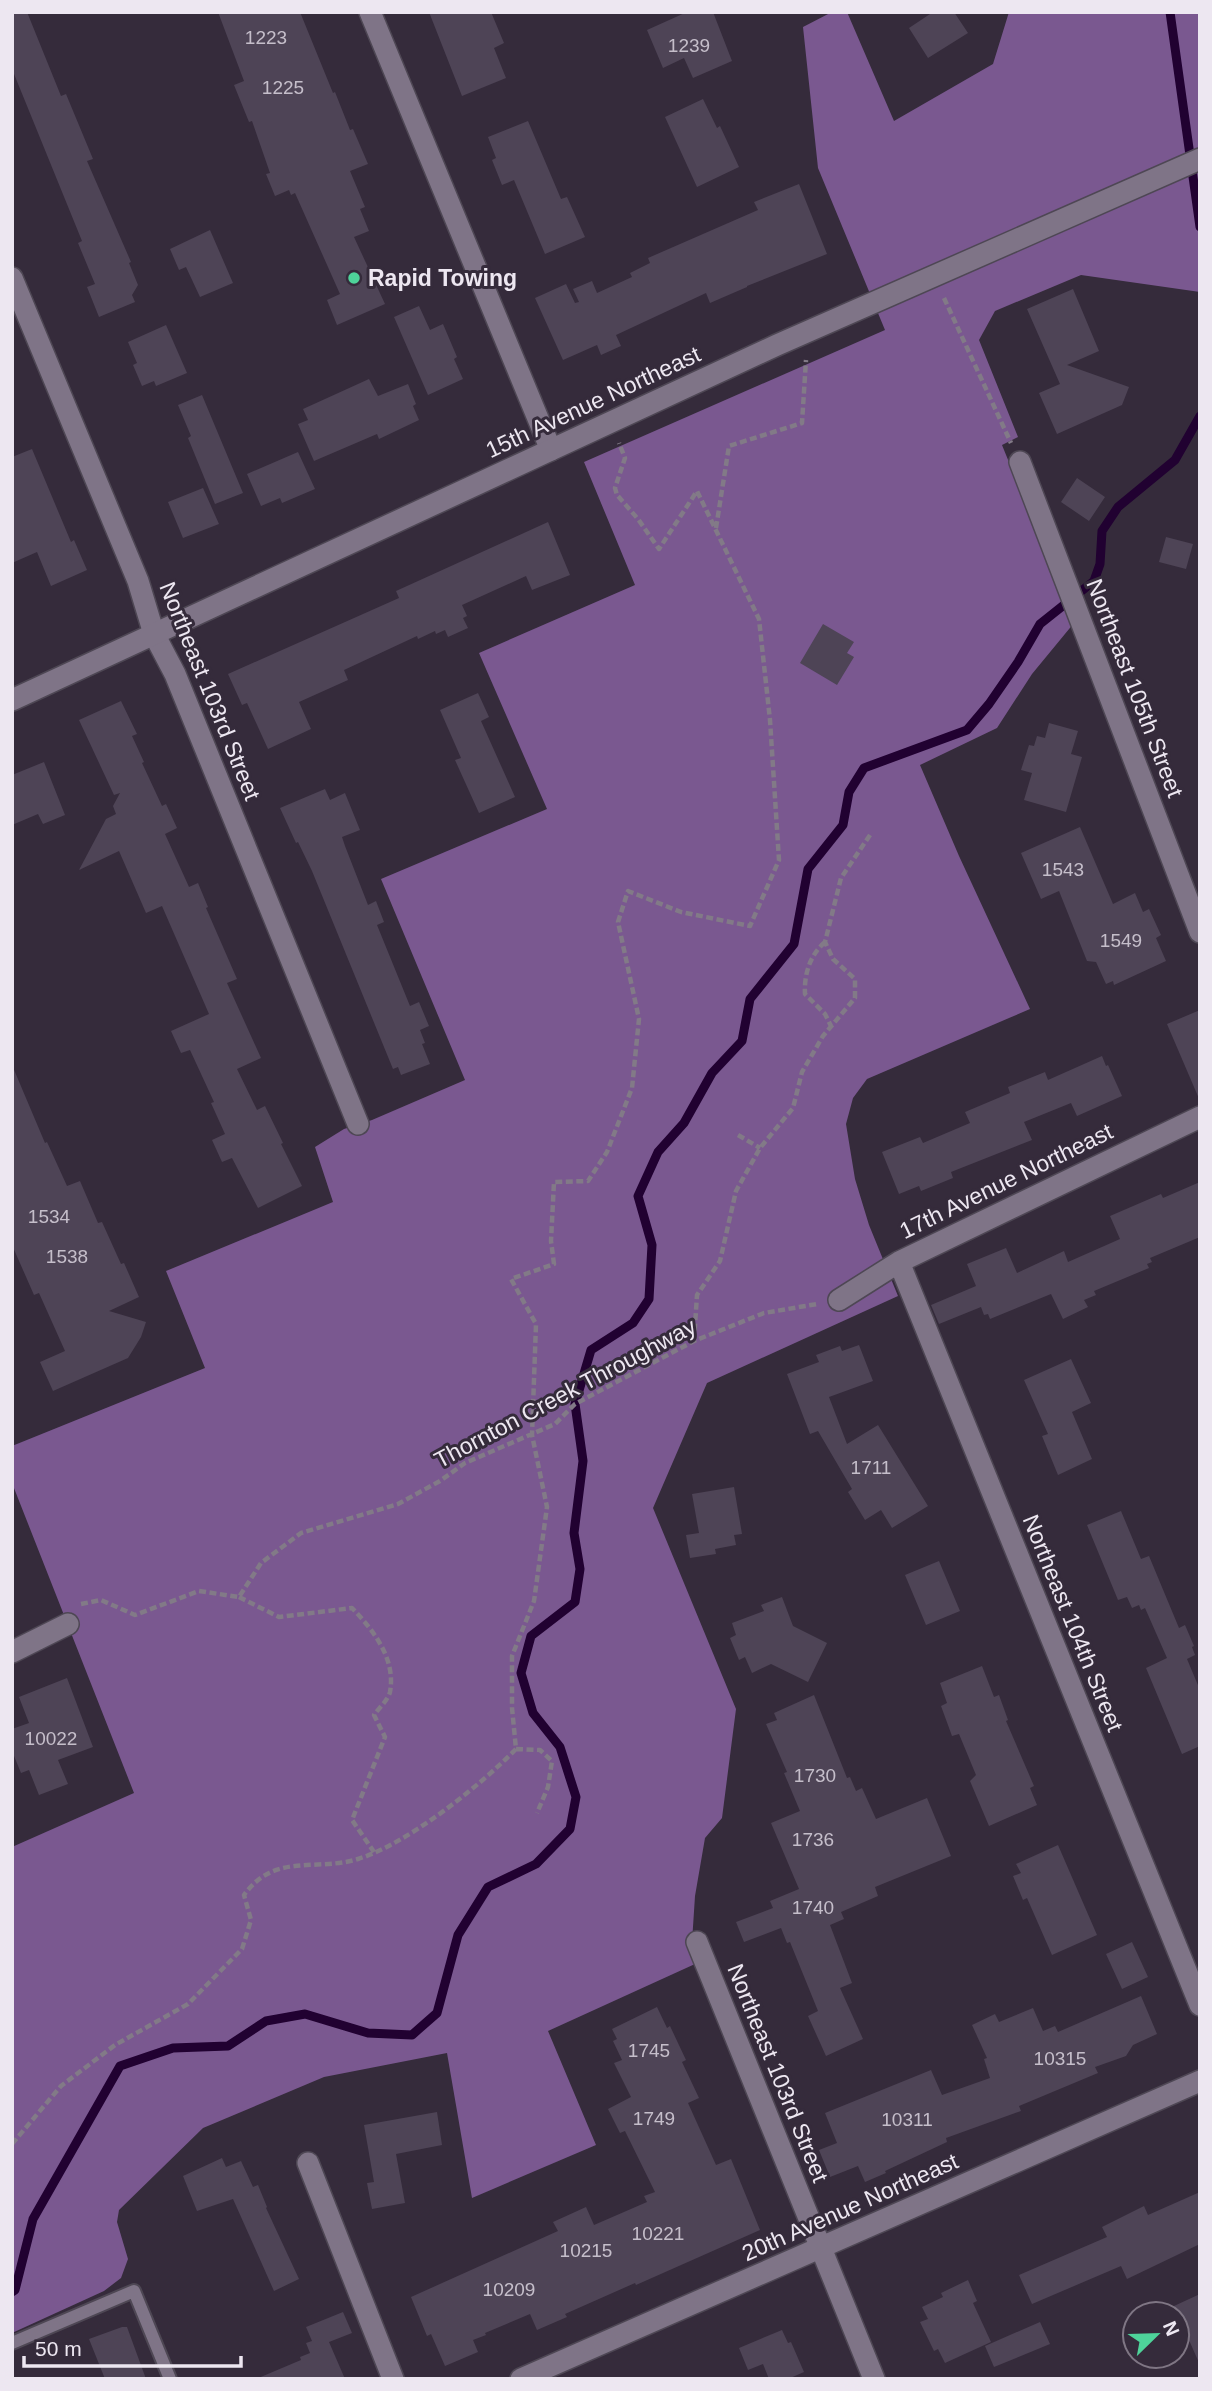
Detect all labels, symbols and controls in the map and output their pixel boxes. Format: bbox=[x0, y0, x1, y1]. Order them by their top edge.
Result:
house number: 1223 bbox=[245, 27, 287, 48]
house number: 1239 bbox=[668, 35, 710, 56]
house number: 1225 bbox=[262, 77, 304, 98]
place label: Rapid Towing bbox=[368, 265, 517, 291]
marker: Rapid Towing bbox=[346, 270, 362, 286]
street label: 15th Avenue Northeast bbox=[482, 341, 705, 463]
street label: Northeast 105th Street bbox=[1081, 575, 1189, 801]
street label: Northeast 103rd Street bbox=[154, 578, 266, 804]
house number: 1543 bbox=[1042, 859, 1084, 880]
house number: 1549 bbox=[1100, 930, 1142, 951]
street label: 17th Avenue Northeast bbox=[895, 1118, 1117, 1244]
house number: 1534 bbox=[28, 1206, 71, 1227]
house number: 1538 bbox=[46, 1246, 88, 1267]
street label: Thornton Creek Throughway bbox=[430, 1313, 701, 1473]
house number: 1711 bbox=[851, 1457, 891, 1478]
street label: Northeast 104th Street bbox=[1018, 1511, 1129, 1736]
house number: 10022 bbox=[25, 1728, 77, 1749]
house number: 1730 bbox=[794, 1765, 836, 1786]
house number: 1736 bbox=[792, 1829, 834, 1850]
house number: 1740 bbox=[792, 1897, 834, 1918]
street label: Northeast 103rd Street bbox=[722, 1960, 834, 2186]
house number: 1745 bbox=[628, 2040, 670, 2061]
house number: 10315 bbox=[1034, 2048, 1086, 2069]
house number: 1749 bbox=[633, 2108, 675, 2129]
house number: 10311 bbox=[881, 2109, 933, 2130]
street label: 20th Avenue Northeast bbox=[738, 2147, 963, 2266]
house number: 10221 bbox=[632, 2223, 684, 2244]
house number: 10215 bbox=[560, 2240, 612, 2261]
house number: 10209 bbox=[483, 2279, 535, 2300]
north arrow bbox=[1121, 2300, 1191, 2370]
text: N bbox=[1159, 2318, 1184, 2339]
scale bar bbox=[24, 2324, 242, 2368]
text: 50 m bbox=[35, 2337, 82, 2360]

